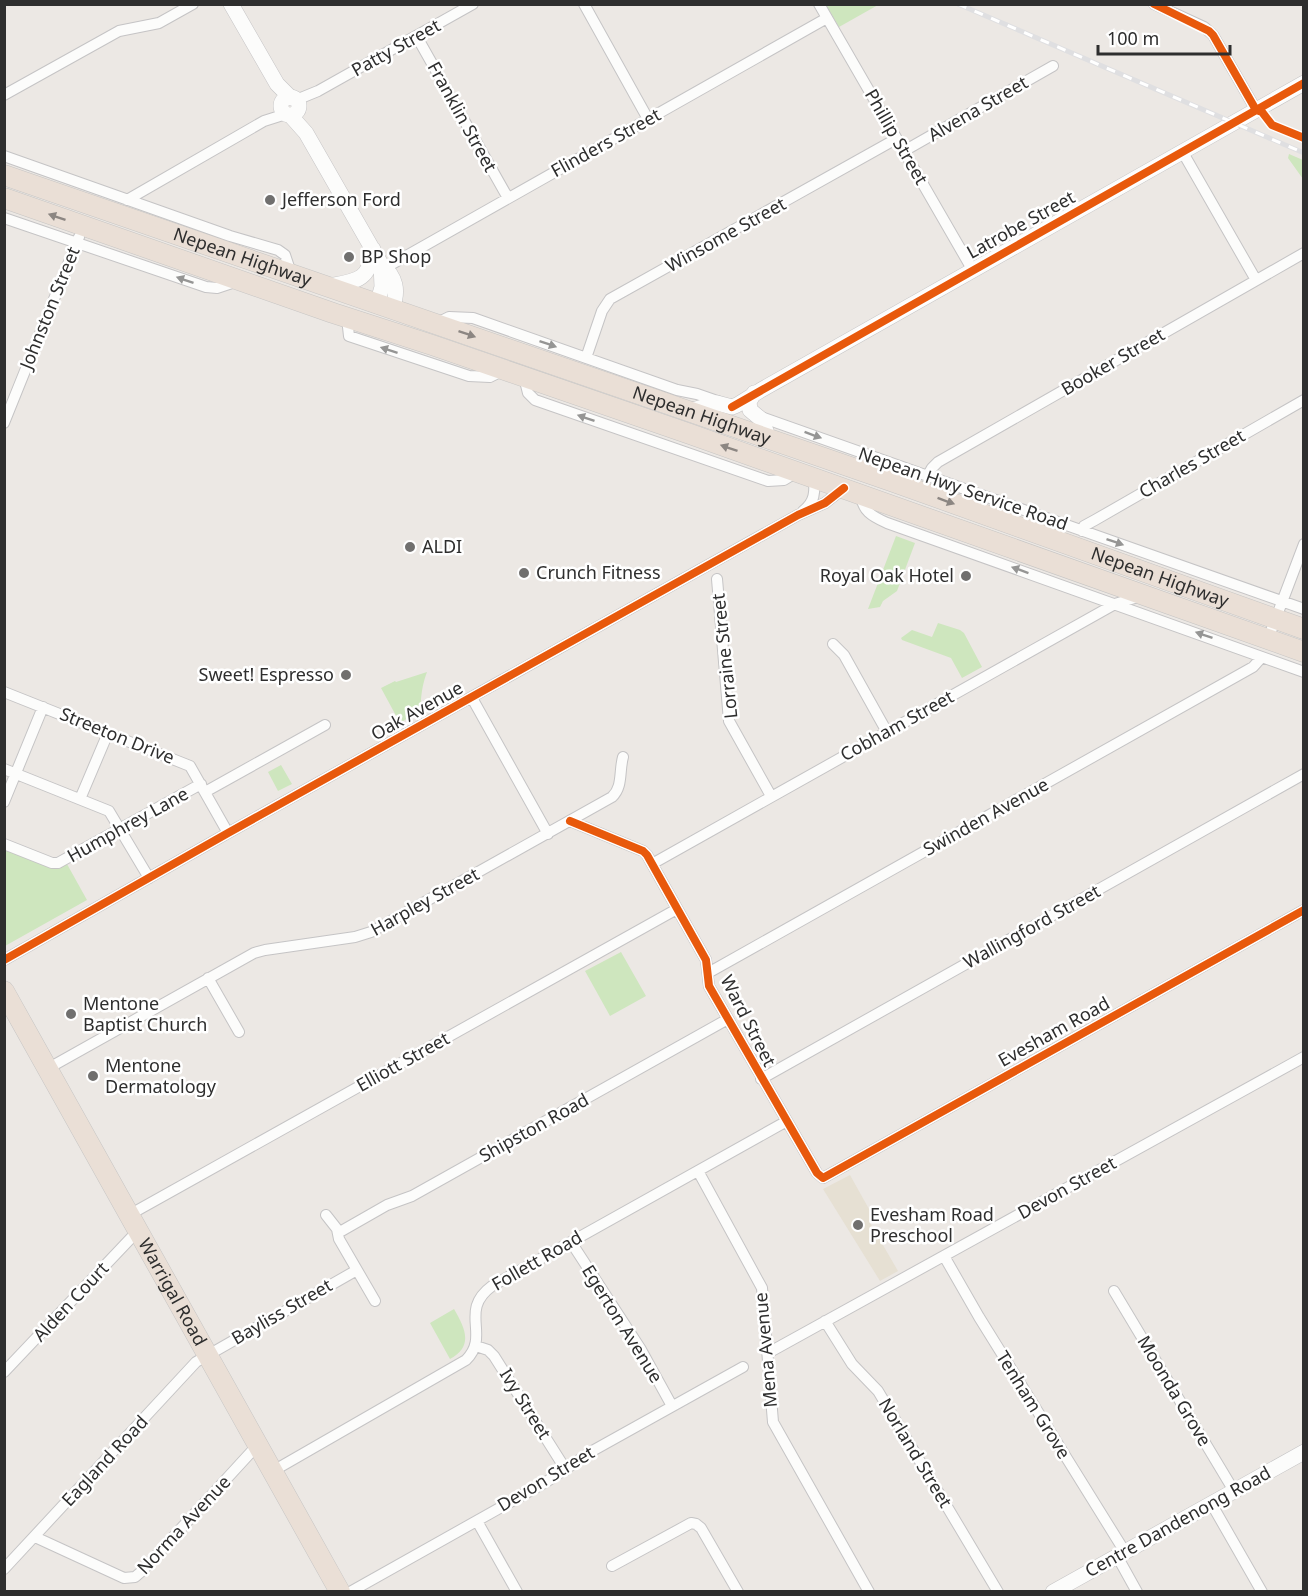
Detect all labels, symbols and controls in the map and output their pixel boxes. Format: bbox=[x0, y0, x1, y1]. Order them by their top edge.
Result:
street label: Patty Street bbox=[347, 13, 445, 81]
scale bar bbox=[1098, 18, 1230, 56]
text: 100 m bbox=[1107, 26, 1159, 50]
street label: Franklin Street bbox=[423, 57, 503, 176]
street label: Alvena Street bbox=[923, 70, 1032, 146]
street label: Phillip Street bbox=[860, 84, 934, 189]
street label: Flinders Street bbox=[546, 102, 665, 182]
street label: Latrobe Street bbox=[962, 184, 1079, 264]
place label: Jefferson Ford bbox=[280, 187, 401, 211]
street label: Winsome Street bbox=[661, 191, 790, 277]
marker: Jefferson Ford bbox=[263, 193, 277, 207]
one-way arrow bbox=[48, 211, 66, 221]
street label: Nepean Highway bbox=[170, 221, 316, 291]
street label: Johnston Street bbox=[13, 242, 85, 374]
place label: BP Shop bbox=[361, 244, 431, 268]
marker: BP Shop bbox=[342, 250, 356, 264]
one-way arrow bbox=[176, 274, 194, 284]
street label: Booker Street bbox=[1056, 322, 1169, 400]
one-way arrow bbox=[458, 330, 476, 340]
one-way arrow bbox=[539, 340, 557, 349]
one-way arrow bbox=[380, 344, 398, 354]
street label: Nepean Highway bbox=[630, 380, 775, 450]
one-way arrow bbox=[577, 413, 595, 423]
street label: Charles Street bbox=[1134, 423, 1249, 503]
one-way arrow bbox=[804, 431, 822, 441]
street label: Nepean Hwy Service Road bbox=[855, 441, 1071, 535]
one-way arrow bbox=[720, 442, 738, 452]
one-way arrow bbox=[937, 496, 955, 506]
place label: ALDI bbox=[422, 534, 462, 558]
one-way arrow bbox=[1106, 538, 1124, 548]
marker: ALDI bbox=[403, 540, 417, 554]
street label: Nepean Highway bbox=[1088, 541, 1233, 612]
place label: Crunch Fitness bbox=[536, 560, 661, 584]
place label: Royal Oak Hotel bbox=[820, 563, 954, 587]
one-way arrow bbox=[1011, 565, 1029, 575]
marker: Crunch Fitness bbox=[517, 566, 531, 580]
marker: Royal Oak Hotel bbox=[959, 569, 973, 583]
street label: Lorraine Street bbox=[705, 592, 743, 720]
one-way arrow bbox=[1194, 630, 1212, 640]
place label: Sweet! Espresso bbox=[199, 662, 334, 686]
marker: Sweet! Espresso bbox=[339, 668, 353, 682]
street label: Oak Avenue bbox=[366, 675, 467, 745]
street label: Cobham Street bbox=[835, 684, 958, 766]
street label: Streeton Drive bbox=[57, 701, 178, 769]
street label: Swinden Avenue bbox=[918, 772, 1053, 861]
street label: Humphrey Lane bbox=[63, 781, 192, 867]
street label: Harpley Street bbox=[366, 861, 483, 941]
street label: Wallingford Street bbox=[959, 878, 1105, 974]
street label: Ward Street bbox=[716, 971, 782, 1071]
place label: Mentone Baptist Church bbox=[83, 991, 207, 1036]
street label: Evesham Road bbox=[994, 991, 1114, 1072]
marker: Mentone Baptist Church bbox=[64, 1007, 78, 1021]
street label: Elliott Street bbox=[352, 1025, 454, 1097]
place label: Mentone Dermatology bbox=[105, 1053, 217, 1098]
marker: Mentone Dermatology bbox=[86, 1069, 100, 1083]
street label: Shipston Road bbox=[474, 1087, 593, 1167]
street label: Devon Street bbox=[1013, 1150, 1120, 1224]
place label: Evesham Road Preschool bbox=[870, 1202, 994, 1247]
marker: Evesham Road Preschool bbox=[851, 1218, 865, 1232]
street label: Follett Road bbox=[487, 1225, 586, 1296]
street label: Warrigal Road bbox=[134, 1233, 213, 1350]
street label: Alden Court bbox=[27, 1256, 114, 1346]
street label: Egerton Avenue bbox=[577, 1260, 669, 1387]
street label: Bayliss Street bbox=[227, 1272, 337, 1350]
street label: Mena Avenue bbox=[748, 1291, 782, 1409]
street label: Moonda Grove bbox=[1132, 1331, 1217, 1450]
street label: Tenham Grove bbox=[991, 1346, 1077, 1463]
street label: Ivy Street bbox=[495, 1363, 557, 1444]
street label: Norland Street bbox=[874, 1393, 958, 1512]
street label: Eagland Road bbox=[56, 1410, 153, 1511]
street label: Devon Street bbox=[493, 1440, 599, 1517]
street label: Centre Dandenong Road bbox=[1080, 1460, 1275, 1582]
street label: Norma Avenue bbox=[131, 1470, 235, 1579]

